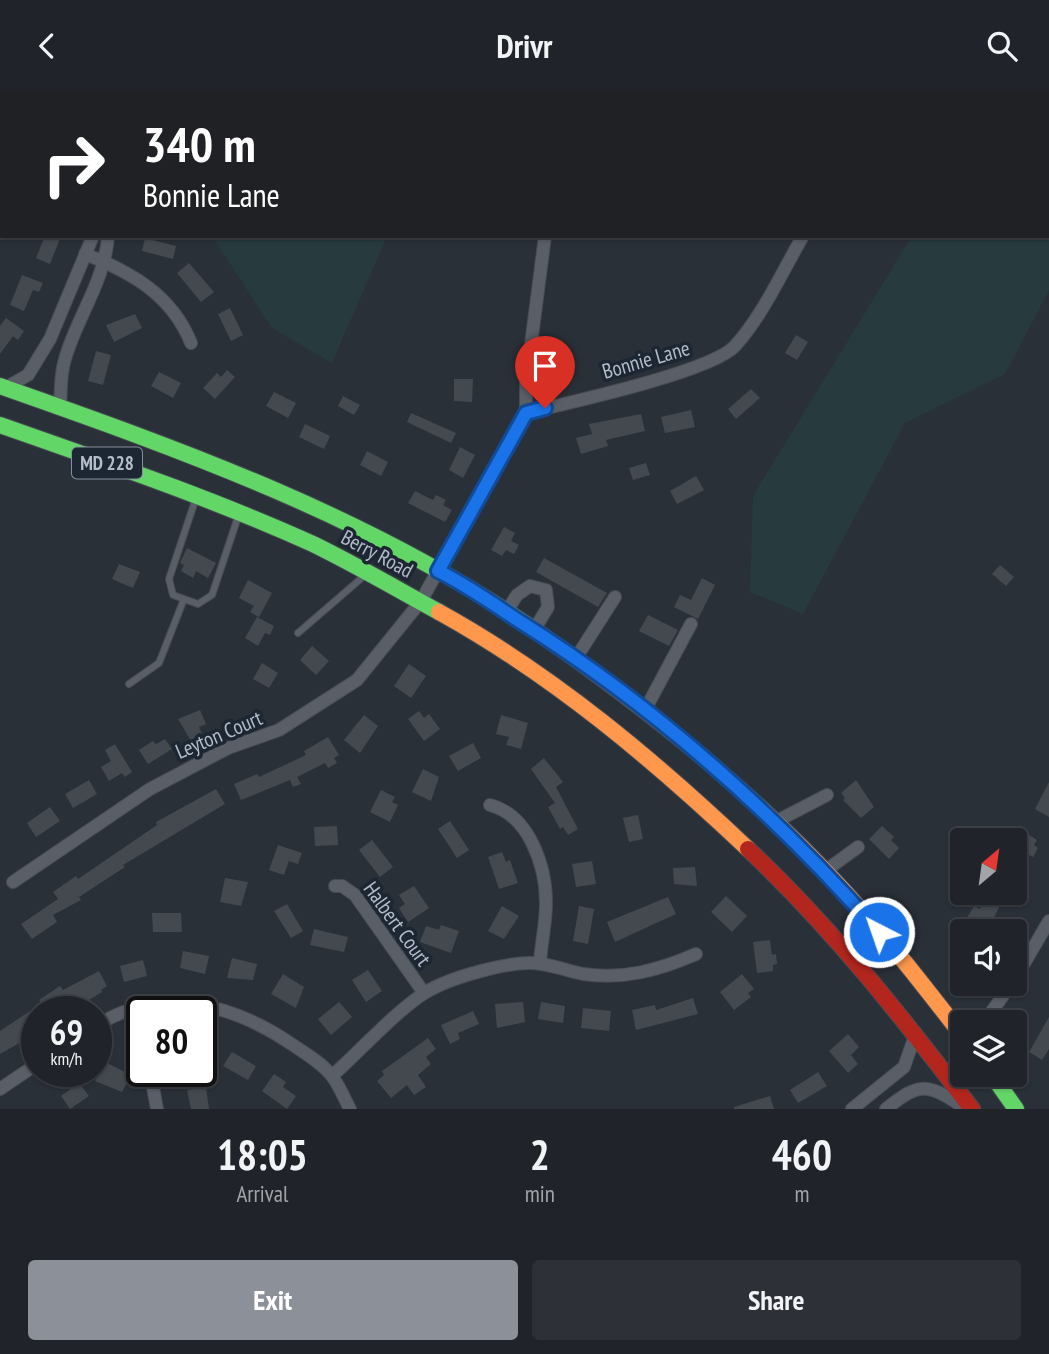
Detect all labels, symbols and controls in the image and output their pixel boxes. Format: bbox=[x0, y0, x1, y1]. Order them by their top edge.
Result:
text: Drivr bbox=[497, 25, 552, 67]
icon: back bbox=[28, 27, 66, 65]
icon: search bbox=[983, 27, 1021, 65]
text: 340 m bbox=[143, 112, 256, 176]
icon: right bbox=[28, 119, 119, 210]
text: Bonnie Lane bbox=[143, 174, 280, 216]
street label: Bonnie Lane bbox=[599, 334, 693, 385]
pin bbox=[515, 336, 575, 408]
icon: arrive bbox=[526, 347, 564, 385]
road number: MD 228 bbox=[72, 447, 142, 479]
street label: Berry Road bbox=[337, 523, 418, 584]
street label: Leyton Court bbox=[171, 704, 266, 765]
north arrow bbox=[950, 828, 1027, 905]
map controls bbox=[950, 828, 1027, 1087]
street label: Halbert Court bbox=[358, 876, 437, 971]
position arrow bbox=[842, 895, 916, 969]
button: sound bbox=[950, 919, 1027, 996]
speed limit sign: 80 bbox=[126, 996, 217, 1087]
text: 69 bbox=[50, 1009, 83, 1055]
button: layers bbox=[950, 1010, 1027, 1087]
text: km/h bbox=[51, 1047, 82, 1070]
text: 18:05 bbox=[217, 1127, 308, 1182]
text: 2 bbox=[530, 1127, 550, 1182]
text: 460 bbox=[772, 1127, 832, 1182]
text: Arrival bbox=[236, 1179, 288, 1208]
text: min bbox=[525, 1179, 555, 1208]
text: m bbox=[794, 1179, 809, 1208]
button: Exit bbox=[28, 1260, 518, 1340]
button: Share bbox=[532, 1260, 1021, 1340]

